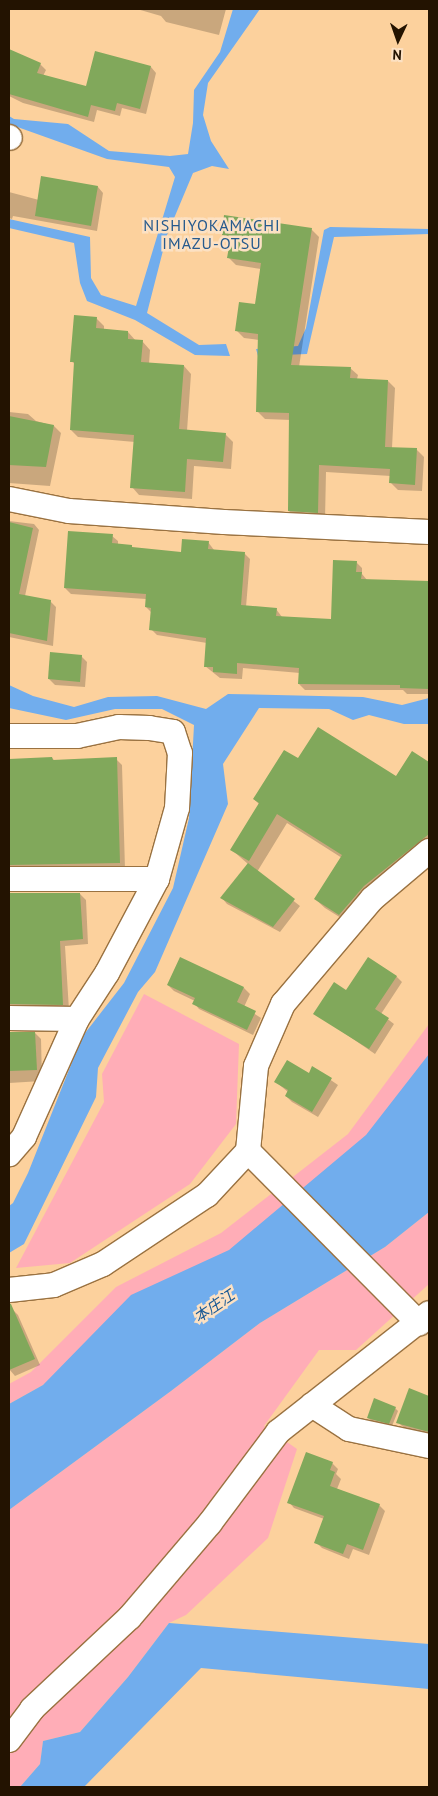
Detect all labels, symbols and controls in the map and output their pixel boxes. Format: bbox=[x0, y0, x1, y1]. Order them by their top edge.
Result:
north arrow bbox=[373, 15, 423, 65]
text: N bbox=[392, 46, 402, 64]
district label: NISHIYOKAMACHI IMAZU-OTSU bbox=[142, 215, 282, 253]
water label: 本庄江 bbox=[190, 1286, 238, 1326]

